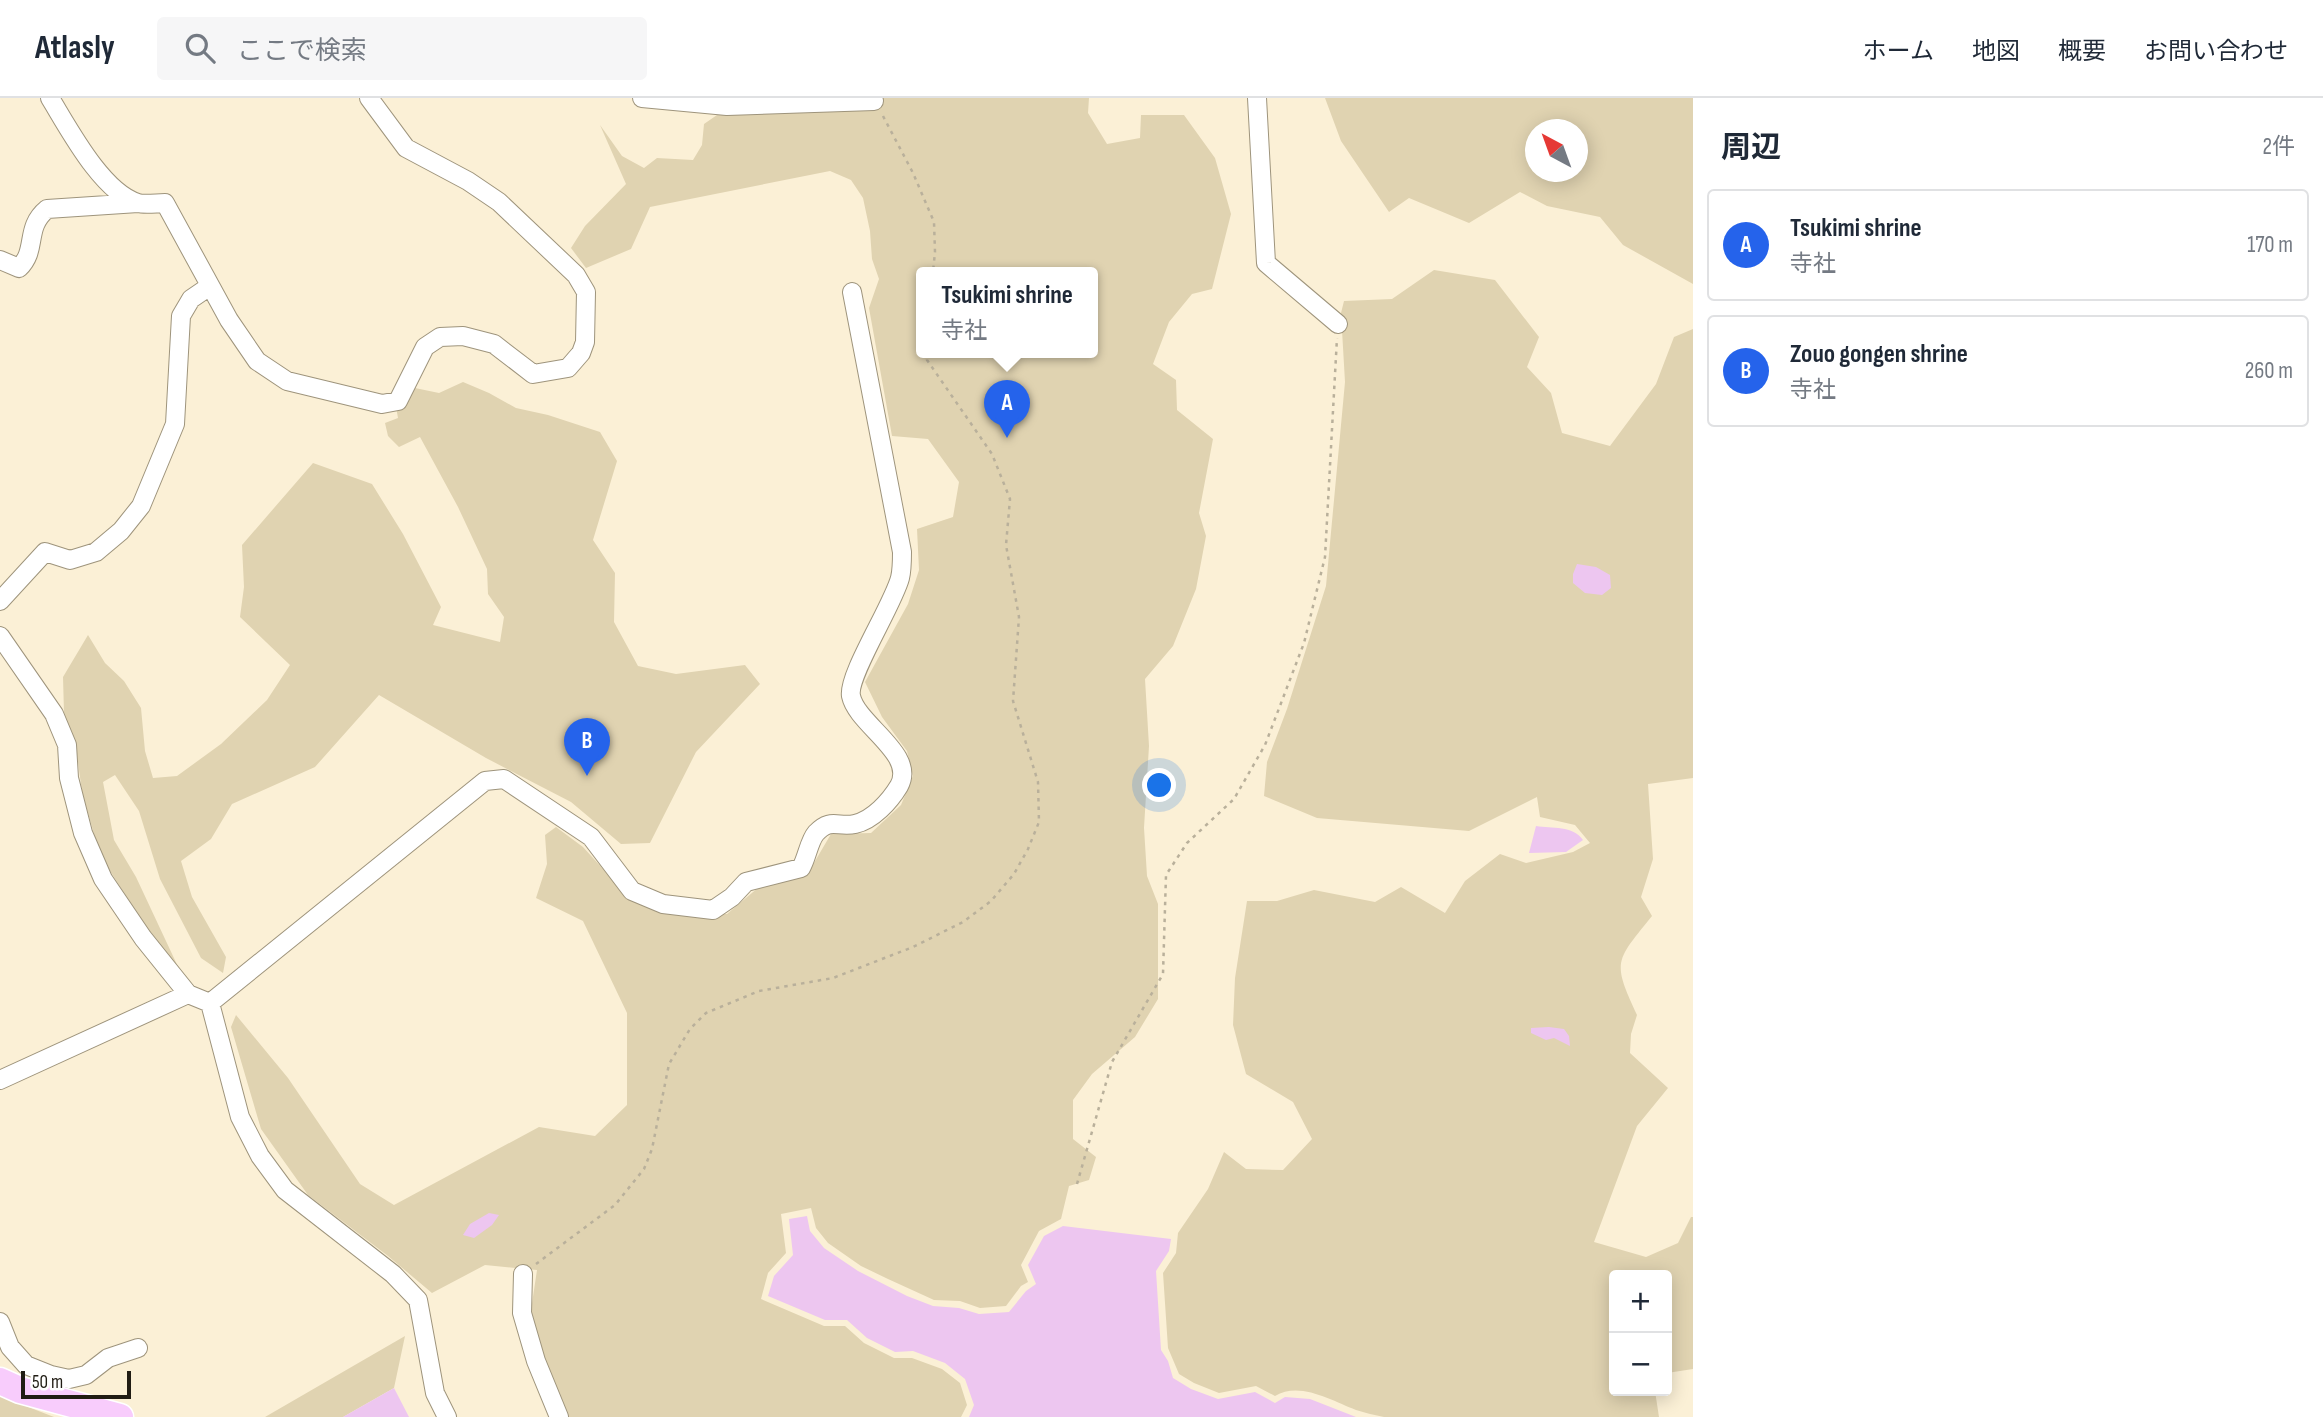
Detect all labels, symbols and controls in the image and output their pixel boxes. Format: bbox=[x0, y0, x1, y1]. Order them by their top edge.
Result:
search box bbox=[157, 17, 647, 80]
text: Atlasly bbox=[35, 28, 115, 68]
icon: search bbox=[181, 29, 219, 67]
text: ここで検索 bbox=[237, 36, 367, 67]
text: ホーム bbox=[1863, 37, 1934, 66]
text: 地図 bbox=[1972, 37, 2020, 66]
text: 概要 bbox=[2058, 37, 2106, 66]
text: お問い合わせ bbox=[2144, 37, 2288, 66]
north arrow bbox=[1525, 119, 1588, 182]
text: 周辺 bbox=[1721, 130, 1781, 166]
text: 2件 bbox=[2263, 133, 2295, 161]
text: Tsukimi shrine bbox=[1790, 213, 1922, 244]
text: A bbox=[1741, 231, 1751, 259]
text: 170 m bbox=[2247, 231, 2293, 259]
text: 寺社 bbox=[1790, 250, 1836, 278]
popup bbox=[916, 267, 1098, 358]
text: Tsukimi shrine bbox=[941, 280, 1073, 311]
text: 寺社 bbox=[941, 317, 987, 345]
text: Zouo gongen shrine bbox=[1790, 339, 1968, 370]
text: B bbox=[1741, 357, 1751, 385]
text: 260 m bbox=[2245, 357, 2293, 385]
text: 寺社 bbox=[1790, 376, 1836, 404]
pin: A bbox=[984, 380, 1030, 438]
pin: B bbox=[564, 718, 610, 776]
your location bbox=[1142, 768, 1176, 802]
map controls bbox=[1609, 1270, 1672, 1396]
button: + bbox=[1609, 1270, 1672, 1333]
button: − bbox=[1609, 1333, 1672, 1396]
scale bar bbox=[21, 1368, 131, 1400]
text: 50 m bbox=[32, 1371, 63, 1394]

